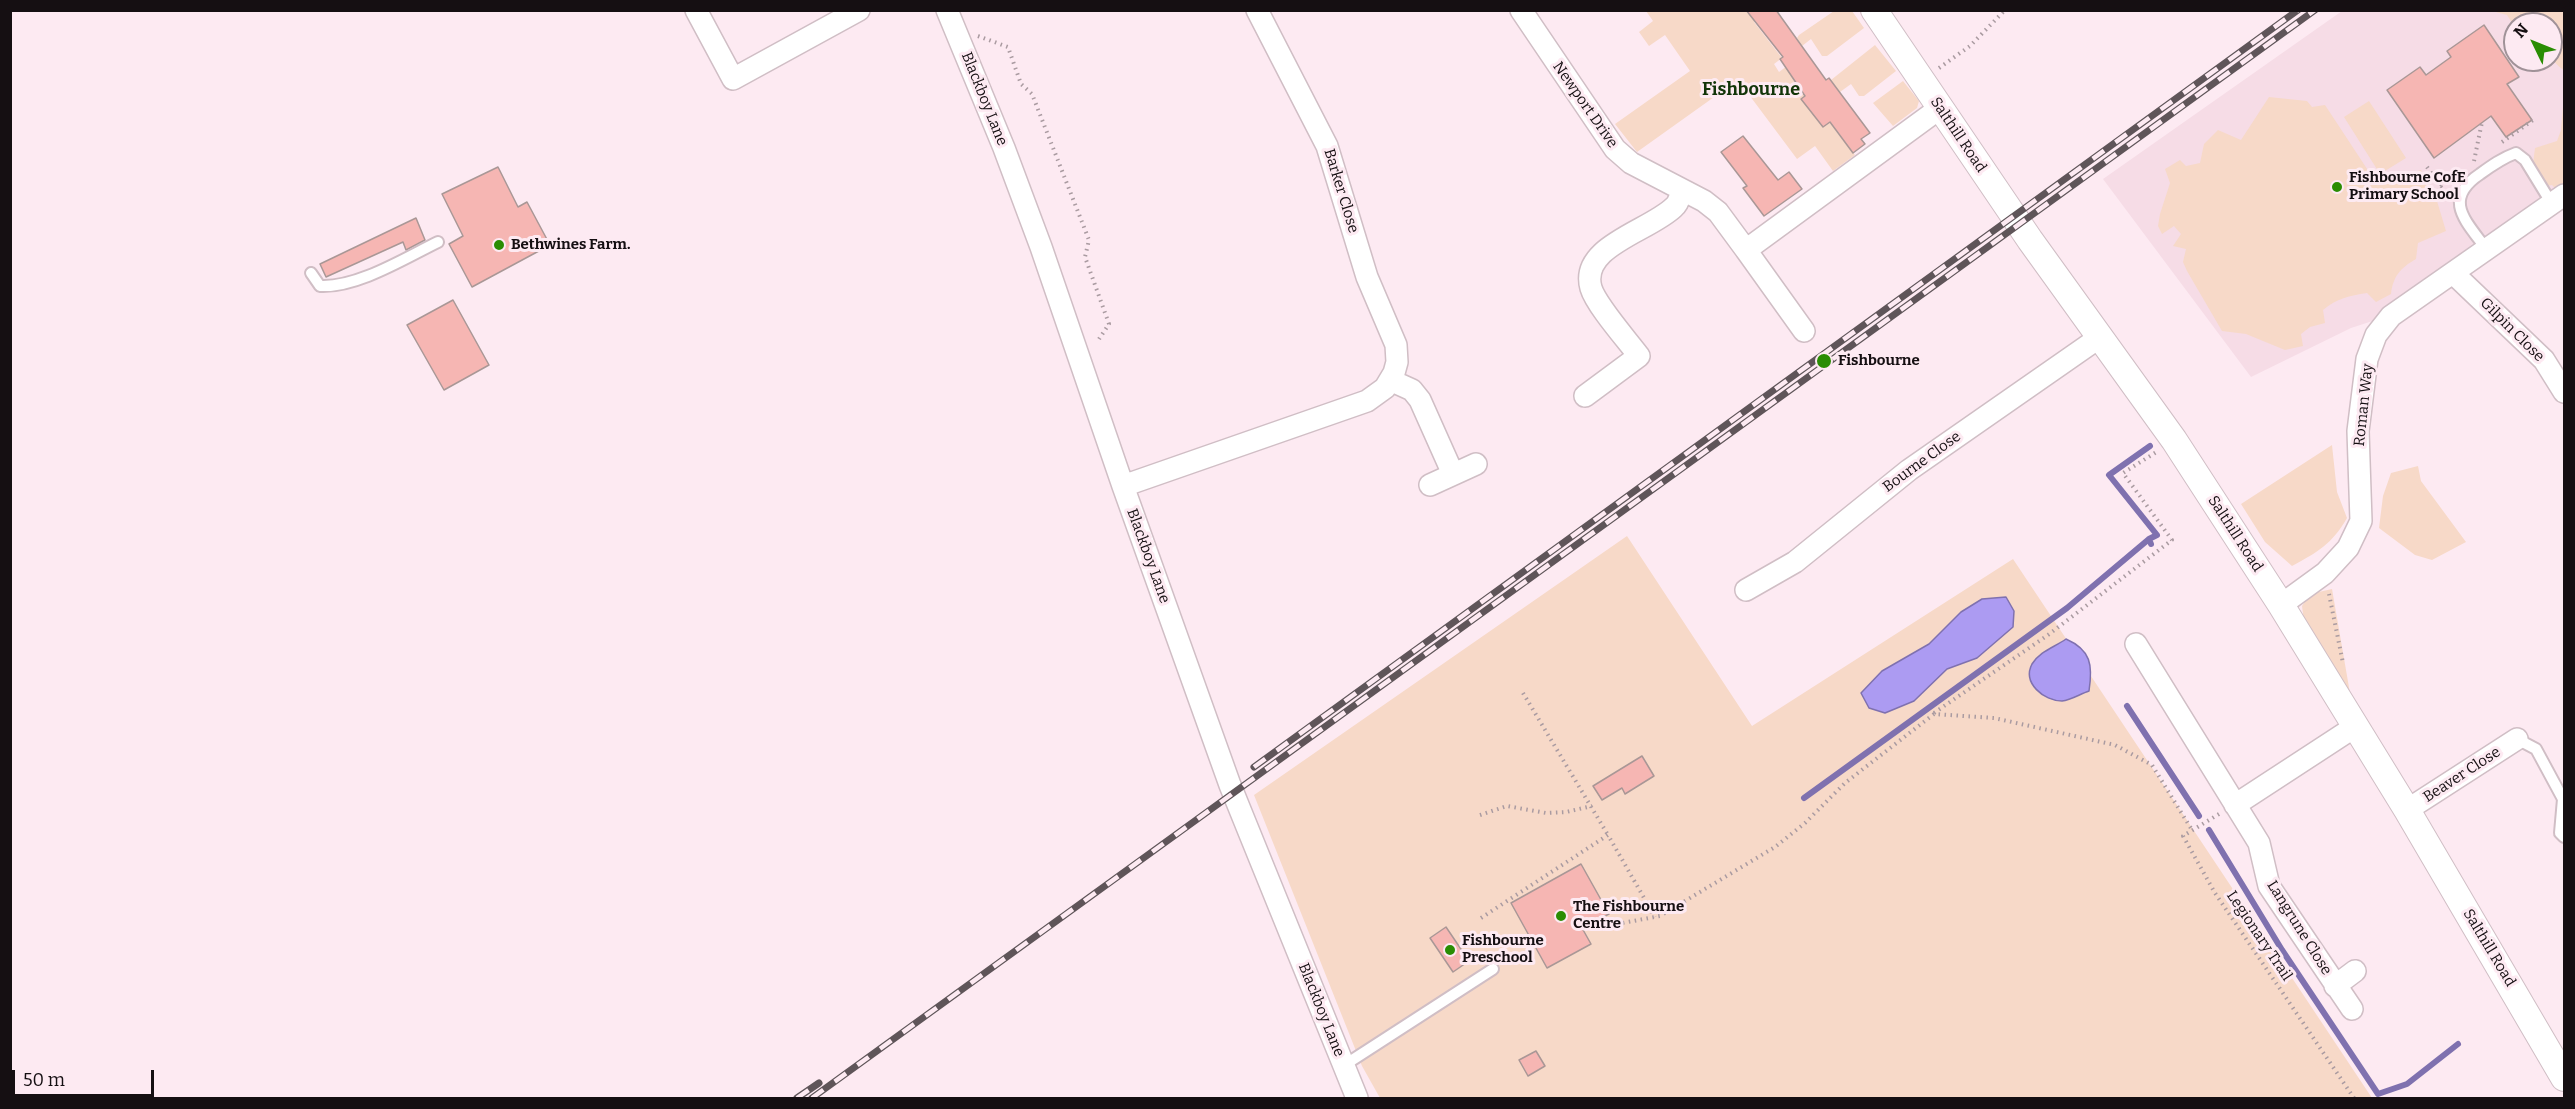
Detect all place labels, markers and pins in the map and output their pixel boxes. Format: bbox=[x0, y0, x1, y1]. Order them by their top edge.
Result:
place label: Fishbourne CofE Primary School bbox=[2349, 169, 2466, 204]
marker: Fishbourne CofE Primary School bbox=[2330, 180, 2344, 194]
place label: Bethwines Farm. bbox=[511, 236, 630, 254]
marker: Bethwines Farm. bbox=[492, 238, 506, 252]
marker: Fishbourne bbox=[1815, 352, 1833, 370]
place label: Fishbourne bbox=[1838, 352, 1920, 370]
place label: The Fishbourne Centre bbox=[1573, 898, 1684, 933]
marker: The Fishbourne Centre bbox=[1554, 909, 1568, 923]
place label: Fishbourne Preschool bbox=[1462, 932, 1544, 967]
marker: Fishbourne Preschool bbox=[1443, 943, 1457, 957]

